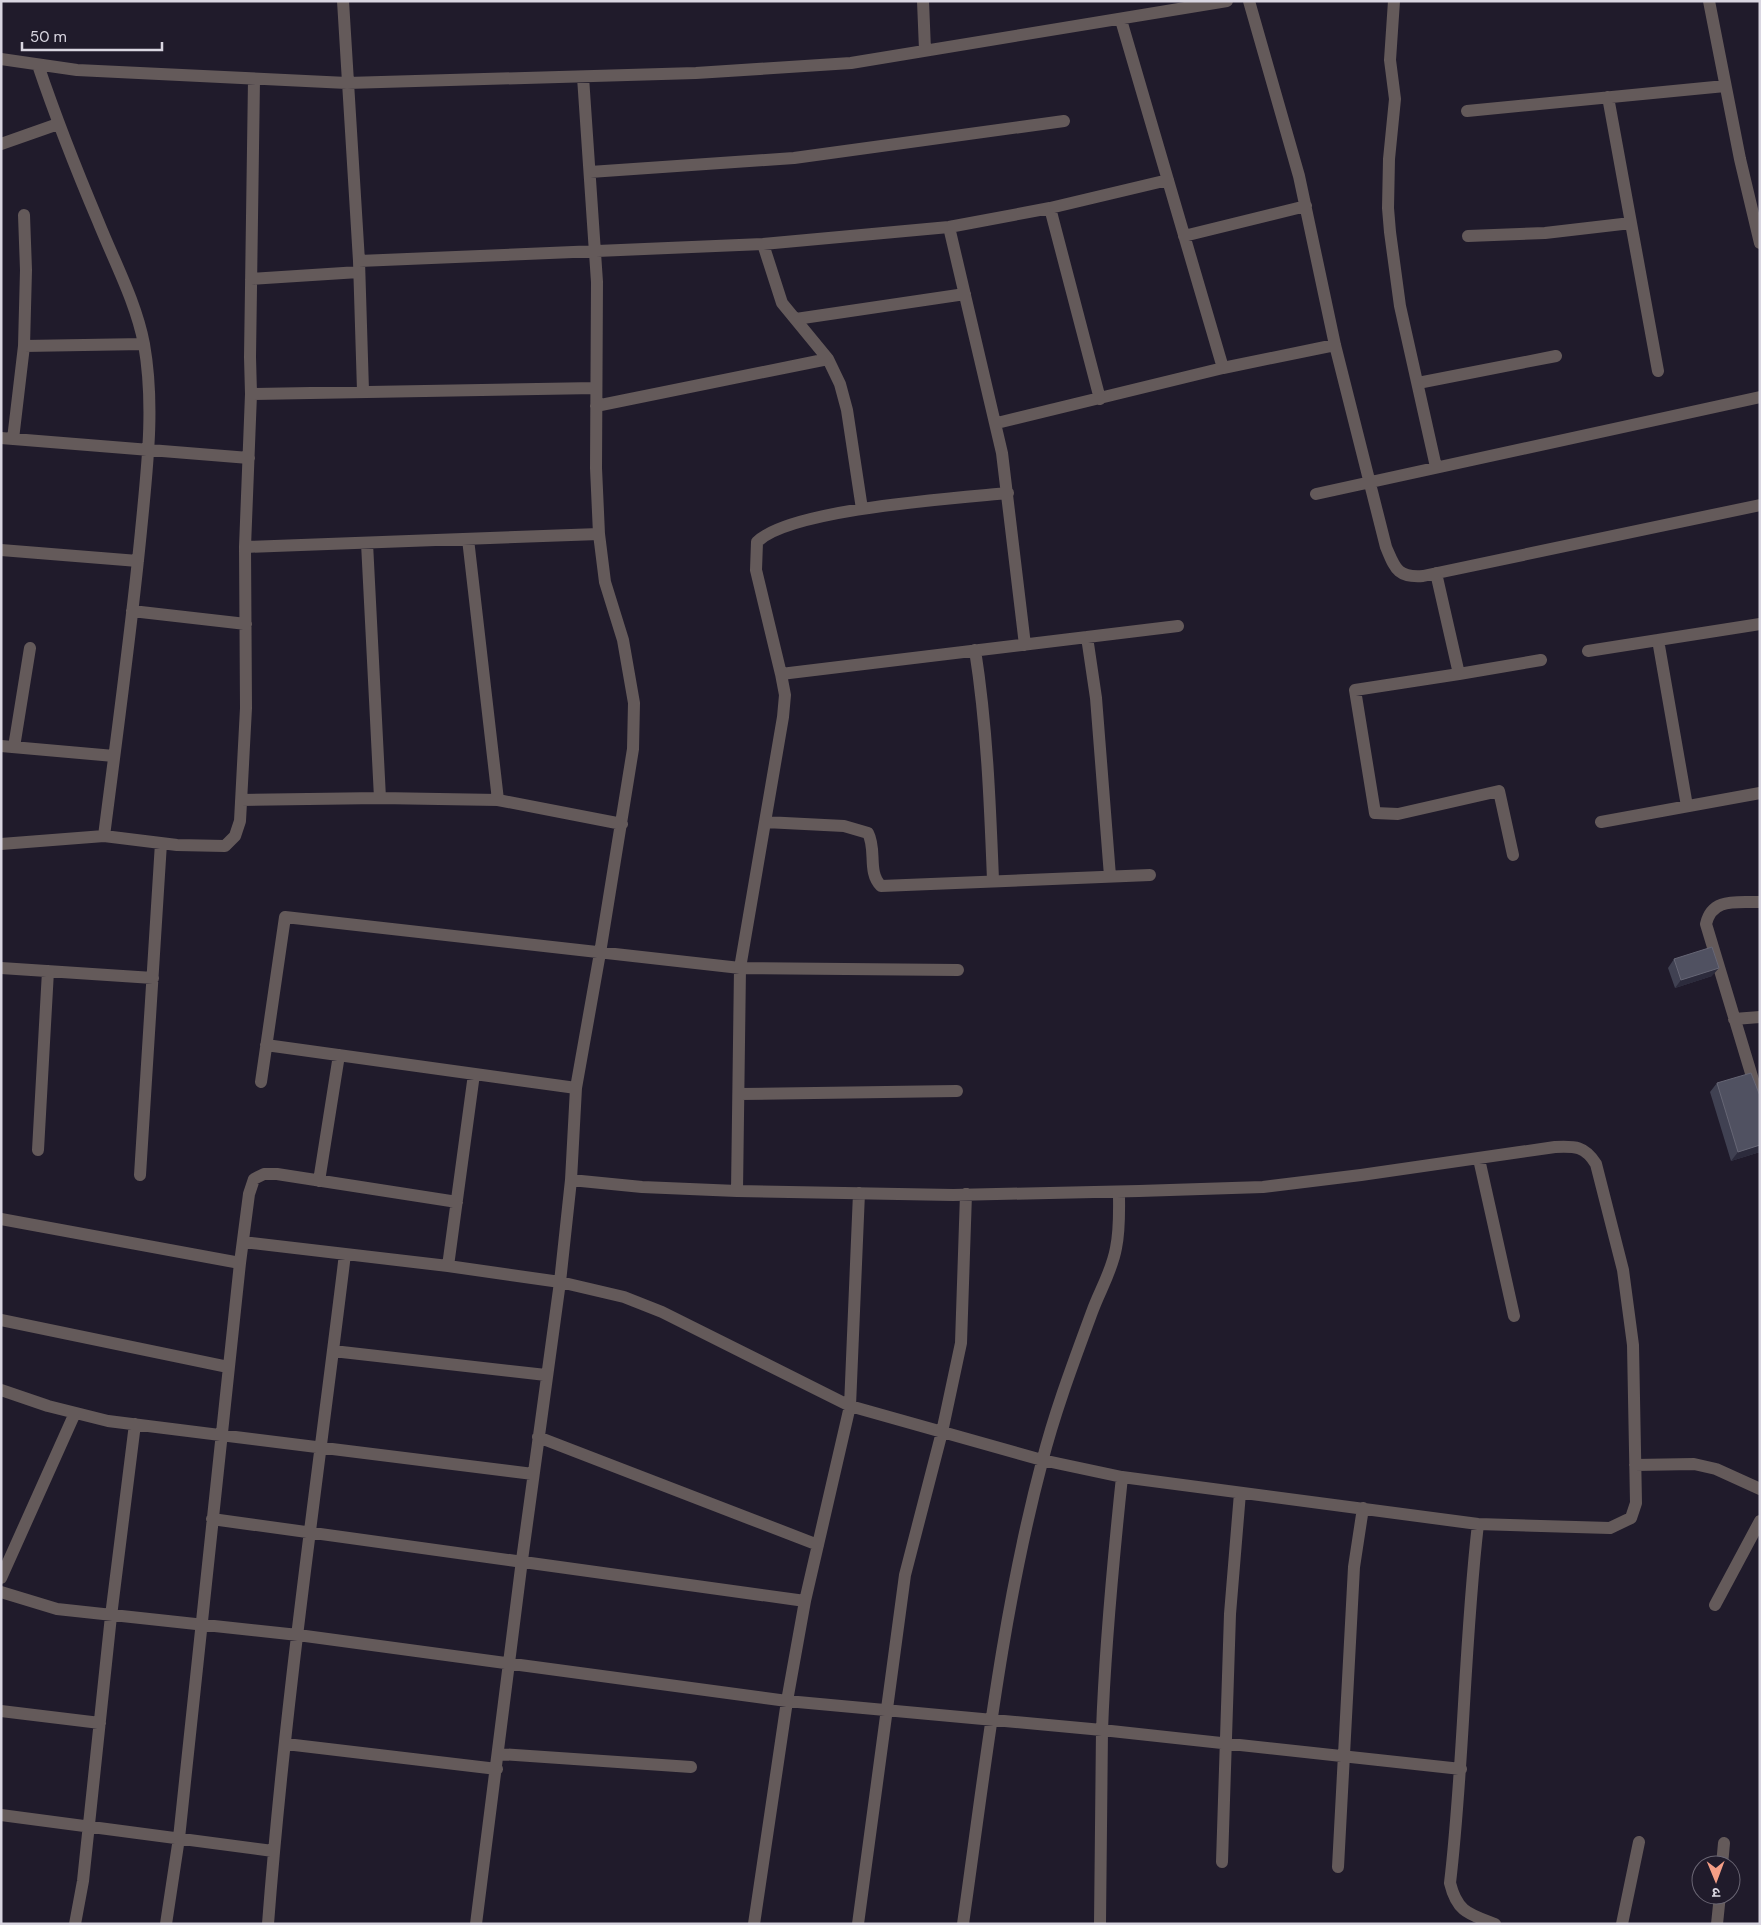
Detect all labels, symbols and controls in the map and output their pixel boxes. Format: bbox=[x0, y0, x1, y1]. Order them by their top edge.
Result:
scale bar bbox=[22, 20, 162, 52]
text: 50 m bbox=[30, 27, 67, 47]
north arrow bbox=[1691, 1855, 1741, 1905]
text: उ bbox=[1711, 1884, 1720, 1902]

